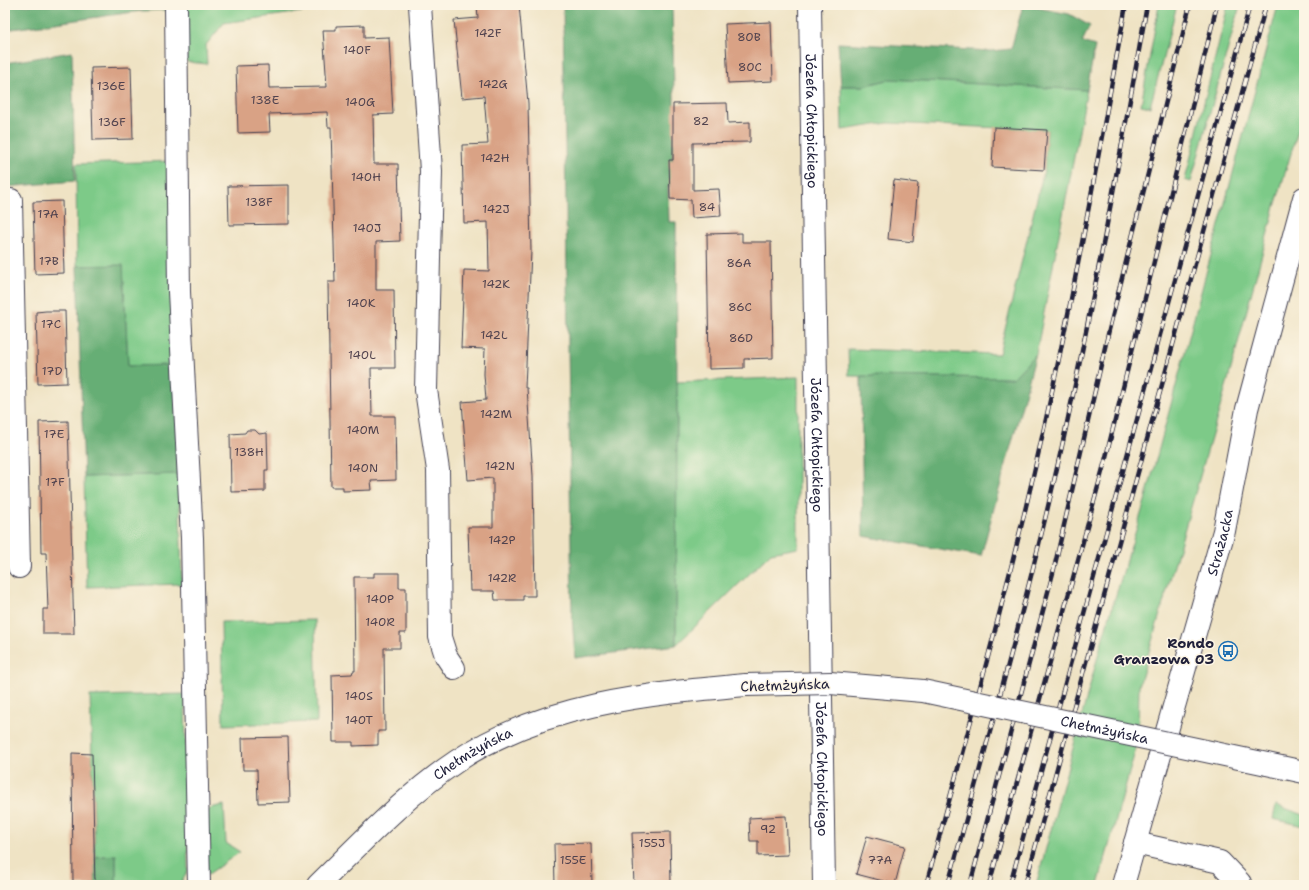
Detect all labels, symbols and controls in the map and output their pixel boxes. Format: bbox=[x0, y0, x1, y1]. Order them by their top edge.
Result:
house number: 142F bbox=[475, 25, 502, 41]
house number: 80B bbox=[737, 29, 761, 45]
house number: 140F bbox=[343, 42, 371, 58]
street label: Józefa Chłopickiego bbox=[802, 53, 822, 189]
house number: 80C bbox=[738, 59, 762, 75]
house number: 142G bbox=[478, 76, 508, 92]
house number: 136E bbox=[97, 78, 125, 94]
house number: 138E bbox=[251, 92, 279, 108]
house number: 140G bbox=[345, 94, 375, 110]
house number: 82 bbox=[693, 113, 709, 129]
house number: 136F bbox=[98, 114, 126, 130]
house number: 142H bbox=[481, 150, 510, 166]
house number: 140H bbox=[351, 169, 381, 185]
house number: 138F bbox=[245, 194, 273, 210]
house number: 84 bbox=[699, 199, 715, 215]
house number: 142J bbox=[482, 201, 510, 217]
house number: 17A bbox=[38, 206, 59, 222]
house number: 140J bbox=[353, 220, 381, 236]
house number: 17B bbox=[39, 253, 59, 269]
house number: 86A bbox=[727, 255, 752, 271]
house number: 142K bbox=[482, 276, 510, 292]
house number: 140K bbox=[347, 295, 376, 311]
house number: 86C bbox=[728, 299, 752, 315]
house number: 17C bbox=[41, 316, 61, 332]
house number: 142L bbox=[480, 327, 508, 343]
house number: 86D bbox=[729, 330, 753, 346]
house number: 140L bbox=[348, 347, 376, 363]
house number: 17D bbox=[42, 363, 62, 379]
street label: Józefa Chłopickiego bbox=[807, 377, 827, 513]
house number: 142M bbox=[480, 406, 512, 422]
house number: 140M bbox=[347, 422, 380, 438]
house number: 17E bbox=[44, 426, 64, 442]
house number: 138H bbox=[234, 444, 264, 460]
house number: 142N bbox=[485, 458, 515, 474]
house number: 140N bbox=[348, 460, 378, 476]
house number: 17F bbox=[45, 474, 65, 490]
street label: Strażacka bbox=[1203, 508, 1237, 578]
house number: 142P bbox=[488, 532, 516, 548]
house number: 142R bbox=[488, 570, 516, 586]
house number: 140P bbox=[366, 591, 394, 607]
house number: 140R bbox=[365, 614, 395, 630]
place label: Rondo Granzowa 03 bbox=[1114, 634, 1214, 668]
bus stop icon: Rondo Granzowa 03 bbox=[1217, 640, 1239, 662]
street label: Chełmżyńska bbox=[740, 674, 830, 696]
house number: 140S bbox=[345, 688, 373, 704]
street label: Józefa Chłopickiego bbox=[812, 701, 832, 837]
street label: Chełmżyńska bbox=[1059, 711, 1150, 748]
house number: 140T bbox=[345, 712, 374, 728]
street label: Chełmżyńska bbox=[429, 723, 515, 784]
house number: 92 bbox=[760, 821, 776, 837]
house number: 155J bbox=[639, 835, 665, 851]
house number: 155E bbox=[560, 852, 586, 868]
house number: 77A bbox=[868, 852, 892, 868]

